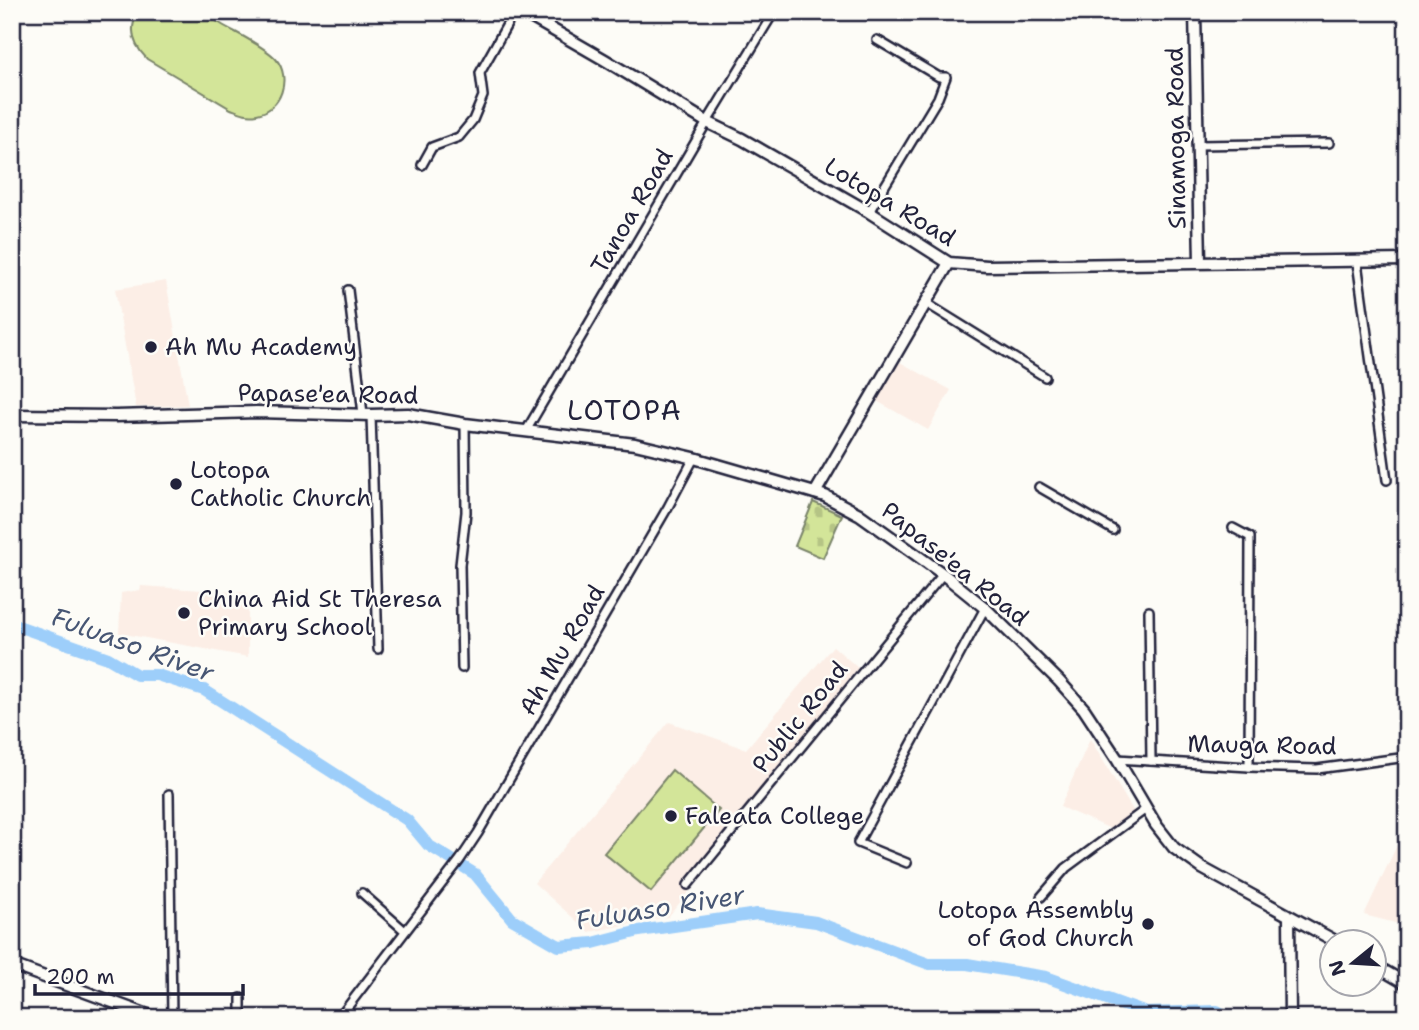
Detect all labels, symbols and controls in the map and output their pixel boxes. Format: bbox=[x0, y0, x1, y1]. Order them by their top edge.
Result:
street label: Sinamoga Road bbox=[1158, 47, 1194, 229]
street label: Tanoa Road bbox=[583, 143, 681, 279]
street label: Lotopa Road bbox=[818, 150, 962, 254]
place label: Ah Mu Academy bbox=[165, 331, 357, 363]
marker: Ah Mu Academy bbox=[143, 339, 159, 355]
street label: Papase'ea Road bbox=[237, 376, 419, 412]
district label: LOTOPA bbox=[567, 391, 683, 429]
place label: Lotopa Catholic Church bbox=[190, 454, 371, 514]
marker: Lotopa Catholic Church bbox=[168, 476, 184, 492]
street label: Papase'ea Road bbox=[875, 495, 1035, 633]
street label: Ah Mu Road bbox=[512, 579, 612, 721]
place label: China Aid St Theresa Primary School bbox=[198, 583, 442, 643]
water label: Fuluaso River bbox=[47, 598, 220, 690]
marker: China Aid St Theresa Primary School bbox=[176, 605, 192, 621]
street label: Public Road bbox=[745, 654, 855, 780]
street label: Mauga Road bbox=[1187, 728, 1337, 762]
place label: Faleata College bbox=[685, 800, 864, 832]
marker: Faleata College bbox=[663, 808, 679, 824]
water label: Fuluaso River bbox=[573, 876, 748, 938]
place label: Lotopa Assembly of God Church bbox=[937, 894, 1134, 954]
marker: Lotopa Assembly of God Church bbox=[1140, 916, 1156, 932]
north arrow bbox=[1318, 928, 1388, 998]
scale bar bbox=[35, 953, 243, 997]
text: N bbox=[1323, 957, 1352, 979]
text: 200 m bbox=[46, 963, 115, 991]

